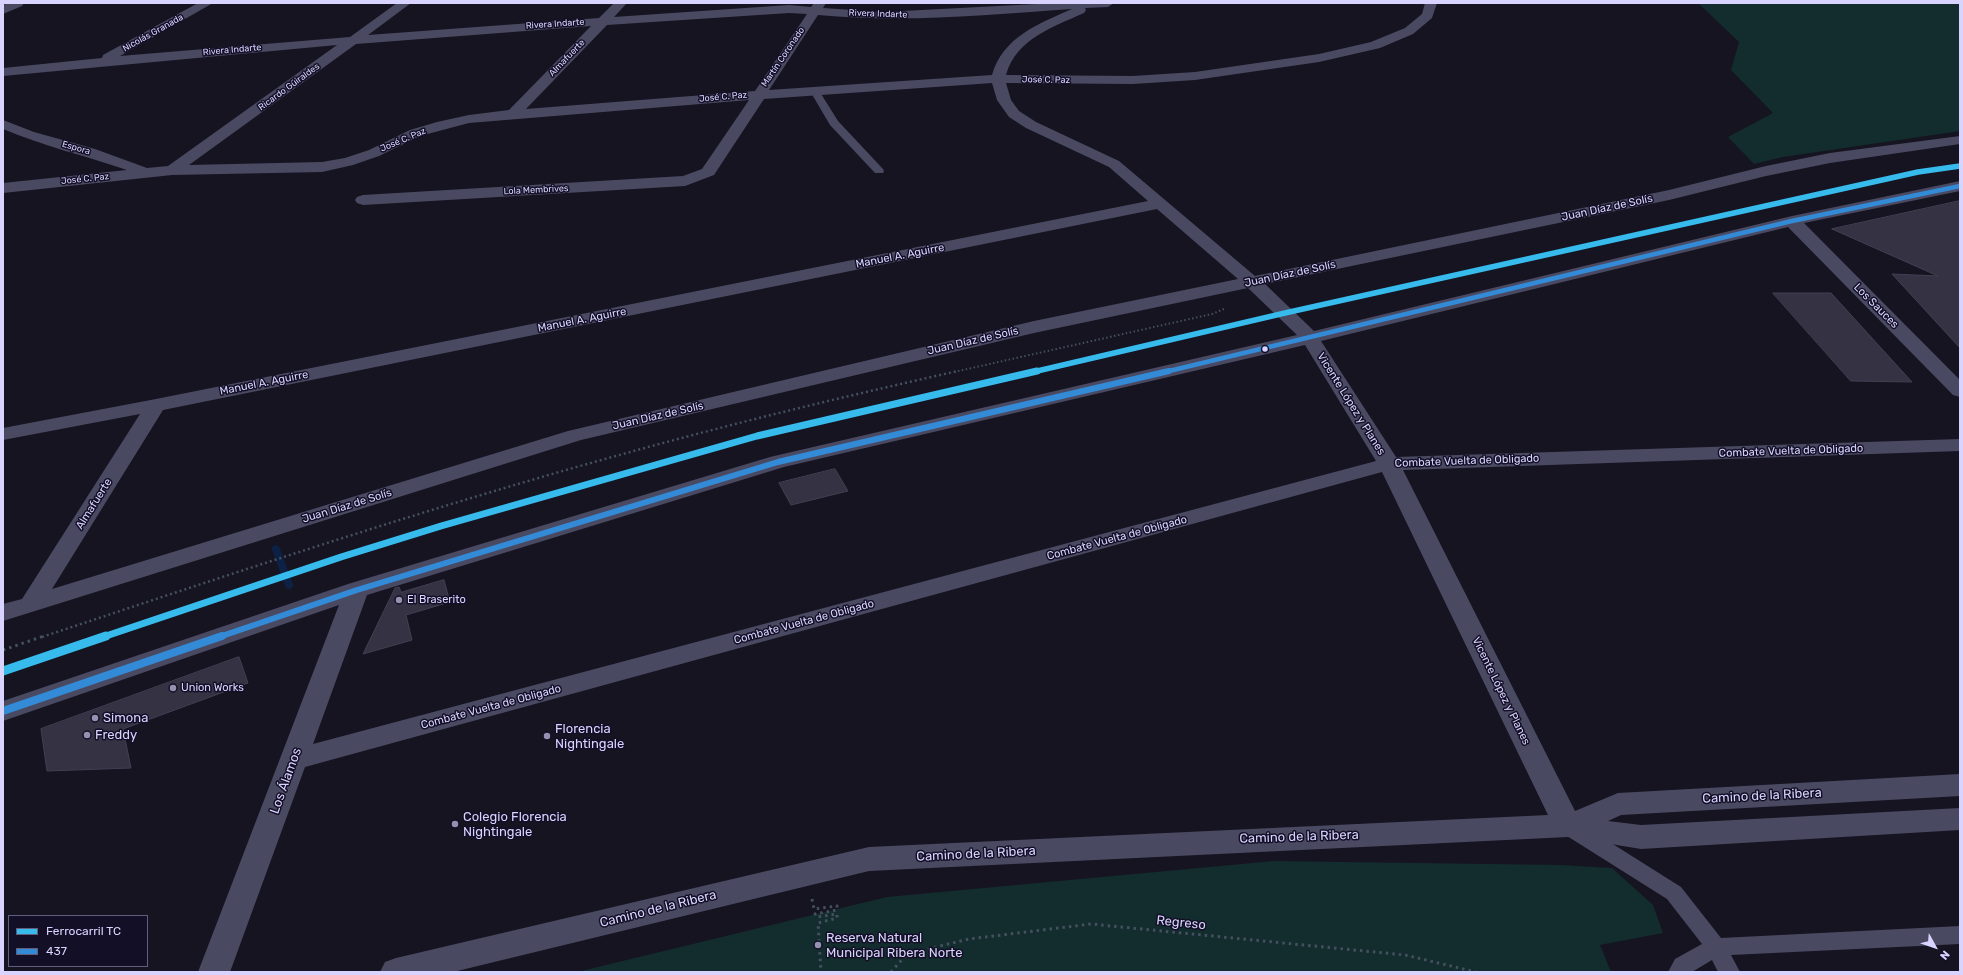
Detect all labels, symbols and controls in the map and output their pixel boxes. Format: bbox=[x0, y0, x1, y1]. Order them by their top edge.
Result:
street label: Rivera Indarte bbox=[848, 8, 908, 20]
street label: Nicolás Granada bbox=[121, 12, 185, 54]
street label: Rivera Indarte bbox=[525, 17, 585, 31]
street label: Martín Coronado bbox=[759, 25, 807, 89]
street label: Almafuerte bbox=[547, 37, 587, 79]
street label: Rivera Indarte bbox=[202, 42, 262, 58]
street label: Ricardo Güiraldes bbox=[256, 61, 322, 113]
street label: José C. Paz bbox=[1022, 74, 1070, 86]
street label: José C. Paz bbox=[698, 90, 748, 104]
street label: José C. Paz bbox=[379, 126, 427, 154]
street label: Espora bbox=[61, 139, 91, 157]
street label: José C. Paz bbox=[60, 171, 110, 187]
street label: Lola Membrives bbox=[503, 183, 569, 197]
street label: Juan Díaz de Solís bbox=[1560, 192, 1654, 224]
street label: Manuel A. Aguirre bbox=[855, 241, 945, 271]
street label: Juan Díaz de Solís bbox=[1243, 258, 1337, 290]
street label: Los Sauces bbox=[1851, 281, 1901, 331]
street label: Manuel A. Aguirre bbox=[537, 305, 627, 335]
street label: Juan Díaz de Solís bbox=[926, 324, 1020, 358]
unlabelled marker bbox=[1260, 344, 1270, 354]
street label: Vicente López y Planes bbox=[1314, 350, 1388, 458]
street label: Manuel A. Aguirre bbox=[219, 368, 309, 398]
street label: Juan Díaz de Solís bbox=[611, 399, 705, 433]
street label: Combate Vuelta de Obligado bbox=[1718, 442, 1864, 460]
street label: Combate Vuelta de Obligado bbox=[1394, 452, 1540, 470]
street label: Almafuerte bbox=[73, 476, 115, 532]
street label: Juan Díaz de Solís bbox=[301, 486, 393, 526]
street label: Combate Vuelta de Obligado bbox=[1045, 513, 1189, 563]
place label: El Braserito bbox=[407, 593, 466, 607]
marker: El Braserito bbox=[394, 595, 404, 605]
street label: Combate Vuelta de Obligado bbox=[732, 597, 876, 647]
street label: Vicente López y Planes bbox=[1469, 635, 1533, 747]
place label: Union Works bbox=[181, 681, 244, 695]
street label: Combate Vuelta de Obligado bbox=[419, 682, 563, 732]
marker: Union Works bbox=[168, 683, 178, 693]
place label: Simona bbox=[103, 710, 148, 726]
marker: Simona bbox=[90, 713, 100, 723]
place label: Florencia Nightingale bbox=[555, 721, 624, 752]
place label: Freddy bbox=[95, 727, 137, 743]
marker: Freddy bbox=[82, 730, 92, 740]
marker: Florencia Nightingale bbox=[542, 731, 552, 741]
street label: Los Álamos bbox=[267, 746, 305, 816]
street label: Camino de la Ribera bbox=[1702, 785, 1822, 807]
place label: Colegio Florencia Nightingale bbox=[463, 809, 567, 840]
marker: Colegio Florencia Nightingale bbox=[450, 819, 460, 829]
street label: Camino de la Ribera bbox=[1239, 827, 1359, 847]
street label: Camino de la Ribera bbox=[916, 843, 1036, 865]
street label: Camino de la Ribera bbox=[598, 887, 718, 931]
street label: Regreso bbox=[1155, 913, 1207, 933]
legend bbox=[8, 915, 148, 967]
text: Ferrocarril TC bbox=[46, 924, 121, 938]
north arrow bbox=[1915, 927, 1955, 967]
place label: Reserva Natural Municipal Ribera Norte bbox=[826, 930, 962, 961]
marker: Reserva Natural Municipal Ribera Norte bbox=[813, 940, 823, 950]
text: 437 bbox=[46, 944, 67, 958]
text: N bbox=[1937, 948, 1952, 962]

